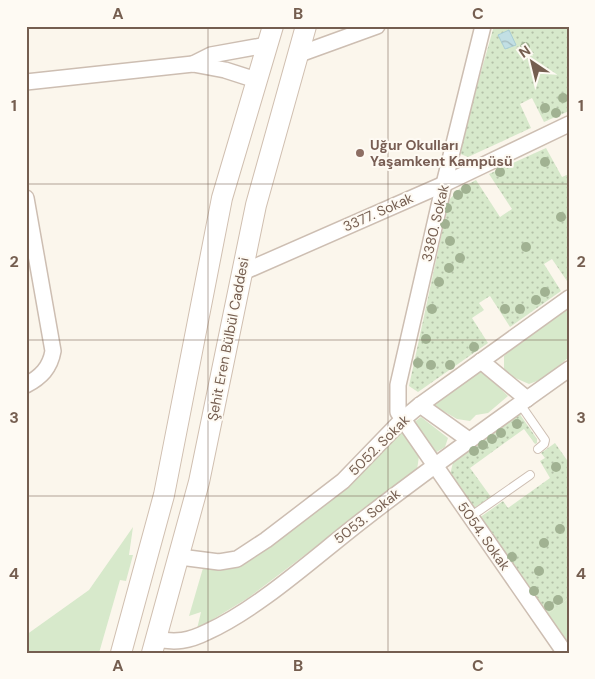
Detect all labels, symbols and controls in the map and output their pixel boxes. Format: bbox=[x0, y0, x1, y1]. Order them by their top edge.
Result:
text: A bbox=[112, 3, 124, 24]
text: B bbox=[293, 3, 303, 24]
text: C bbox=[472, 3, 484, 24]
north arrow bbox=[508, 38, 558, 88]
text: N bbox=[515, 41, 534, 62]
text: 1 bbox=[11, 95, 17, 116]
text: 1 bbox=[578, 95, 584, 116]
place label: Uğur Okulları Yaşamkent Kampüsü bbox=[370, 136, 513, 170]
marker: Uğur Okulları Yaşamkent Kampüsü bbox=[354, 147, 366, 159]
street label: 3380. Sokak bbox=[417, 183, 453, 263]
street label: 3377. Sokak bbox=[340, 189, 416, 235]
text: 2 bbox=[9, 251, 19, 272]
text: 2 bbox=[576, 251, 586, 272]
street label: Şehit Eren Bülbül Caddesi bbox=[203, 256, 253, 422]
text: 3 bbox=[9, 407, 19, 428]
text: 3 bbox=[576, 407, 586, 428]
street label: 5052. Sokak bbox=[345, 411, 413, 479]
street label: 5053. Sokak bbox=[330, 484, 404, 548]
street label: 5054. Sokak bbox=[454, 498, 514, 574]
text: 4 bbox=[9, 563, 19, 584]
text: 4 bbox=[576, 563, 586, 584]
text: A bbox=[112, 655, 124, 676]
text: B bbox=[293, 655, 303, 676]
text: C bbox=[472, 655, 484, 676]

